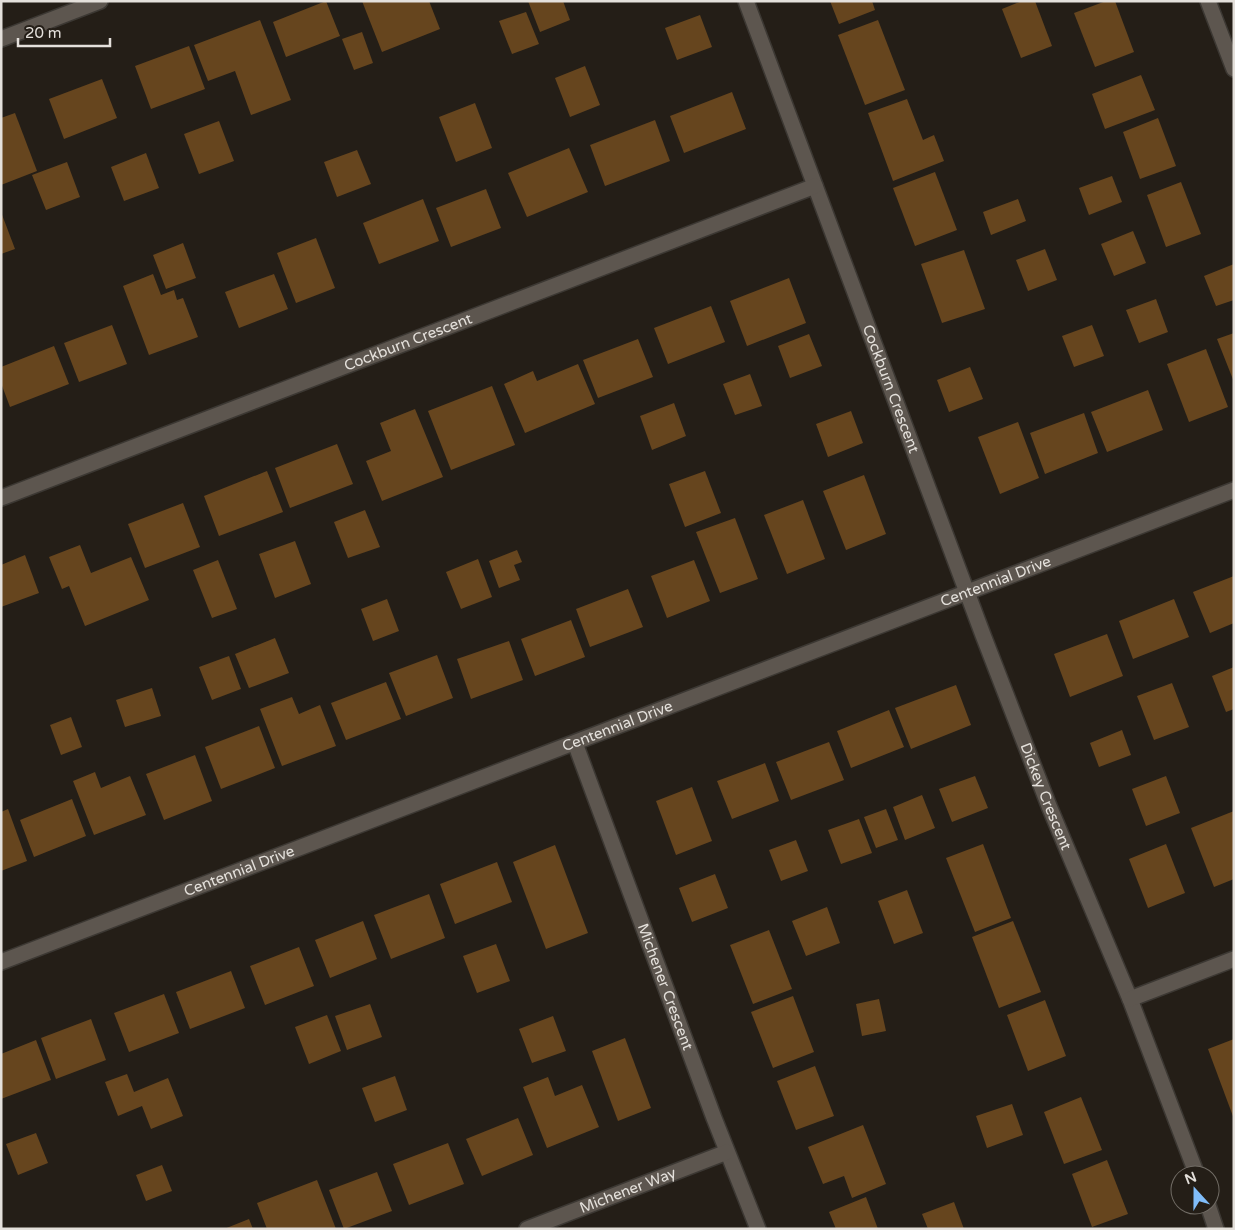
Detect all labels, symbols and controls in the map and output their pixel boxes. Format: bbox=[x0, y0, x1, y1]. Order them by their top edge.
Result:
scale bar bbox=[18, 15, 110, 47]
text: 20 m bbox=[25, 24, 62, 42]
street label: Cockburn Crescent bbox=[342, 309, 475, 375]
street label: Cockburn Crescent bbox=[859, 322, 923, 456]
street label: Centennial Drive bbox=[938, 552, 1053, 611]
street label: Centennial Drive bbox=[560, 697, 675, 755]
street label: Dickey Crescent bbox=[1016, 740, 1076, 853]
street label: Centennial Drive bbox=[181, 842, 297, 900]
street label: Michener Crescent bbox=[634, 921, 697, 1053]
street label: Michener Way bbox=[577, 1163, 679, 1217]
north arrow bbox=[1170, 1165, 1220, 1215]
text: N bbox=[1182, 1168, 1199, 1188]

